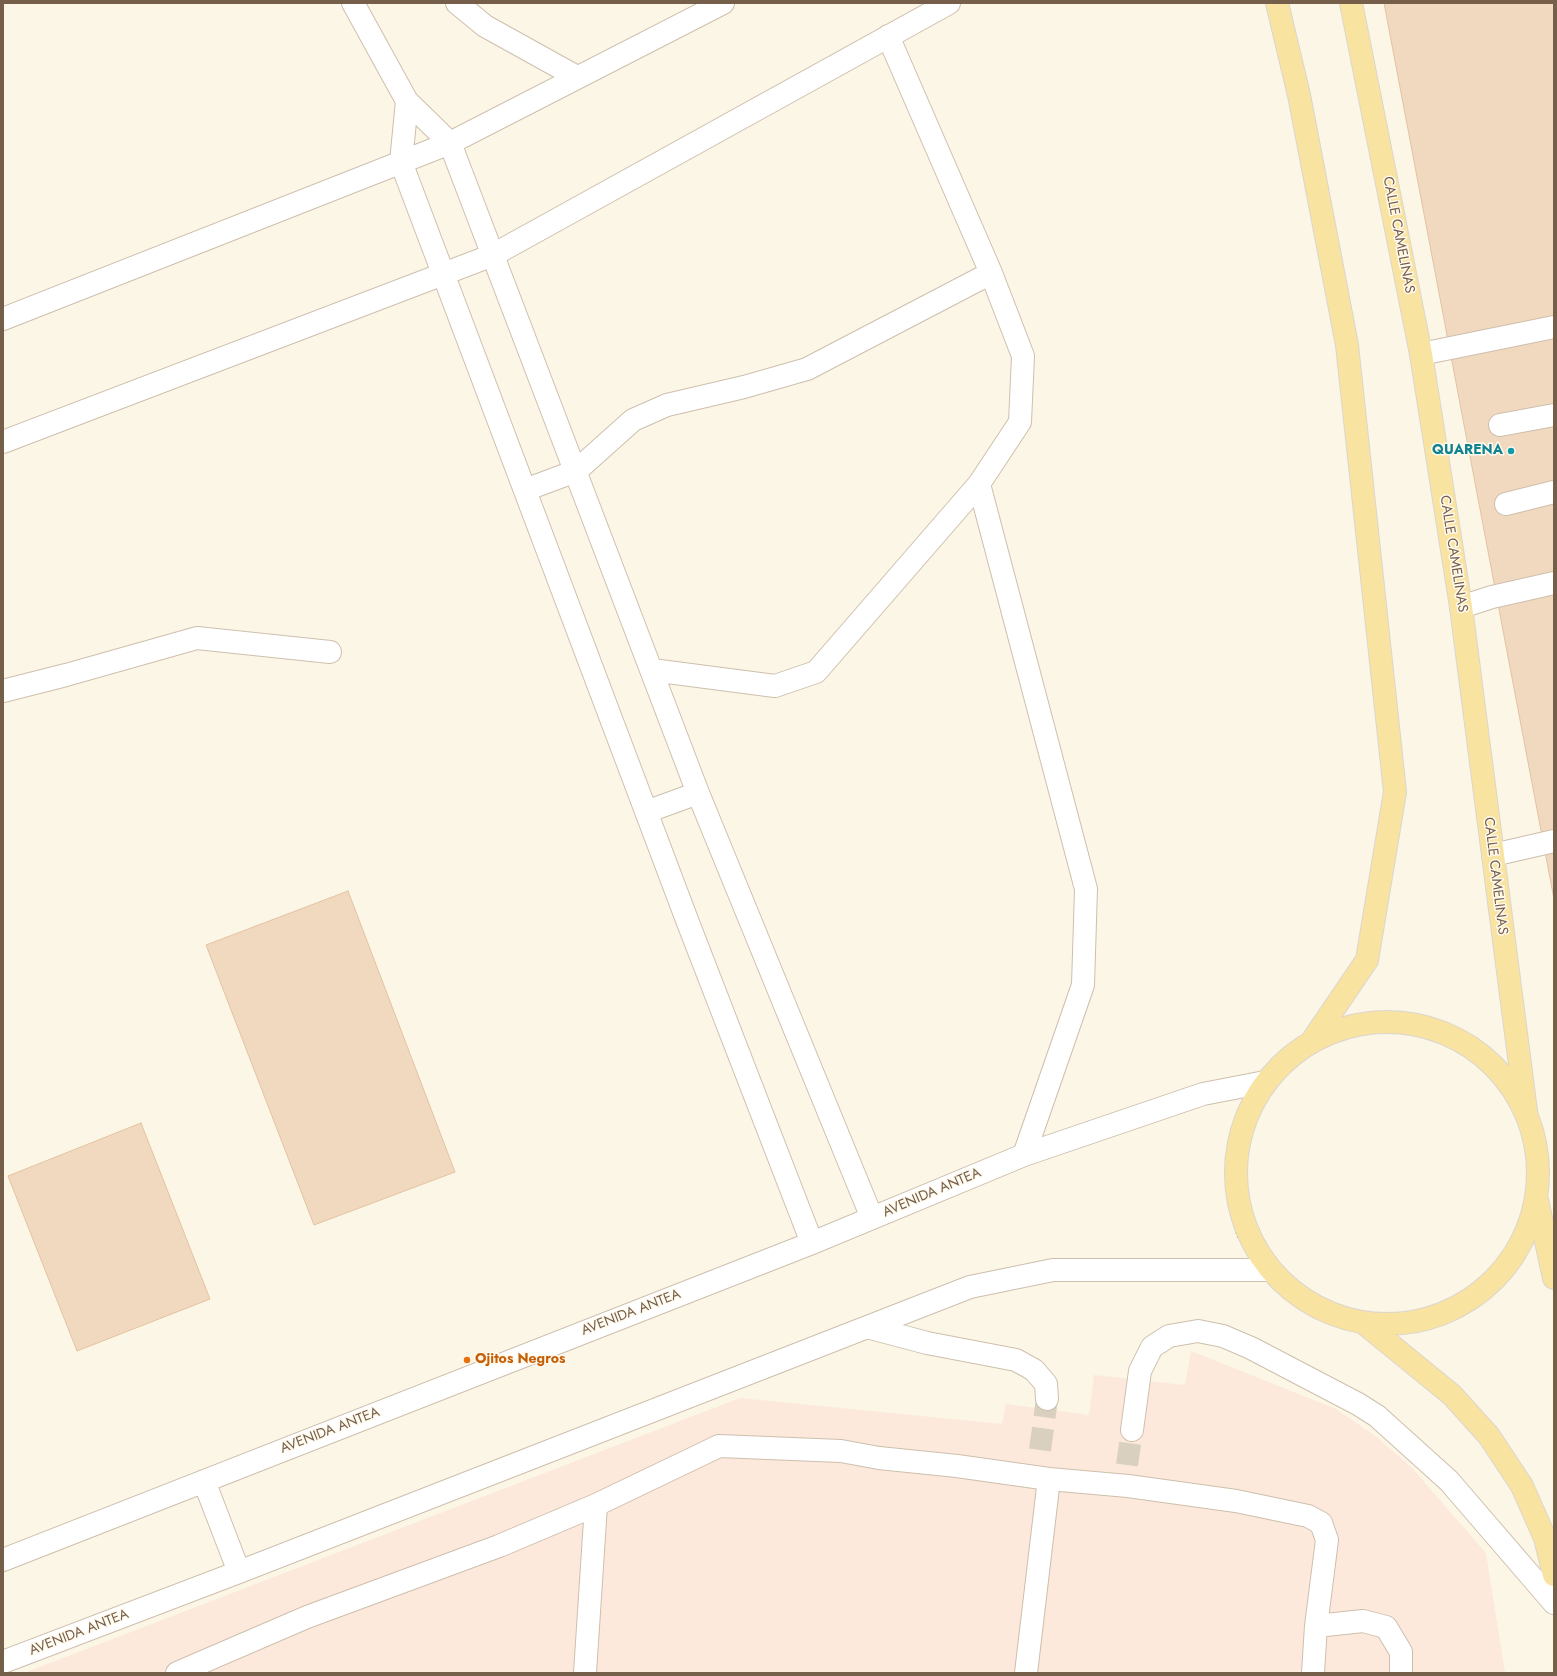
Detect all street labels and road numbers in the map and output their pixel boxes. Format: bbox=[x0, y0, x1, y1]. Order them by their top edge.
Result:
street label: CALLE CAMELINAS bbox=[1378, 175, 1418, 295]
street label: CALLE CAMELINAS bbox=[1435, 494, 1471, 614]
street label: CALLE CAMELINAS bbox=[1479, 816, 1511, 936]
street label: AVENIDA ANTEA bbox=[880, 1165, 984, 1221]
street label: AVENIDA ANTEA bbox=[579, 1286, 683, 1340]
street label: AVENIDA ANTEA bbox=[278, 1404, 382, 1458]
street label: AVENIDA ANTEA bbox=[27, 1606, 131, 1660]

